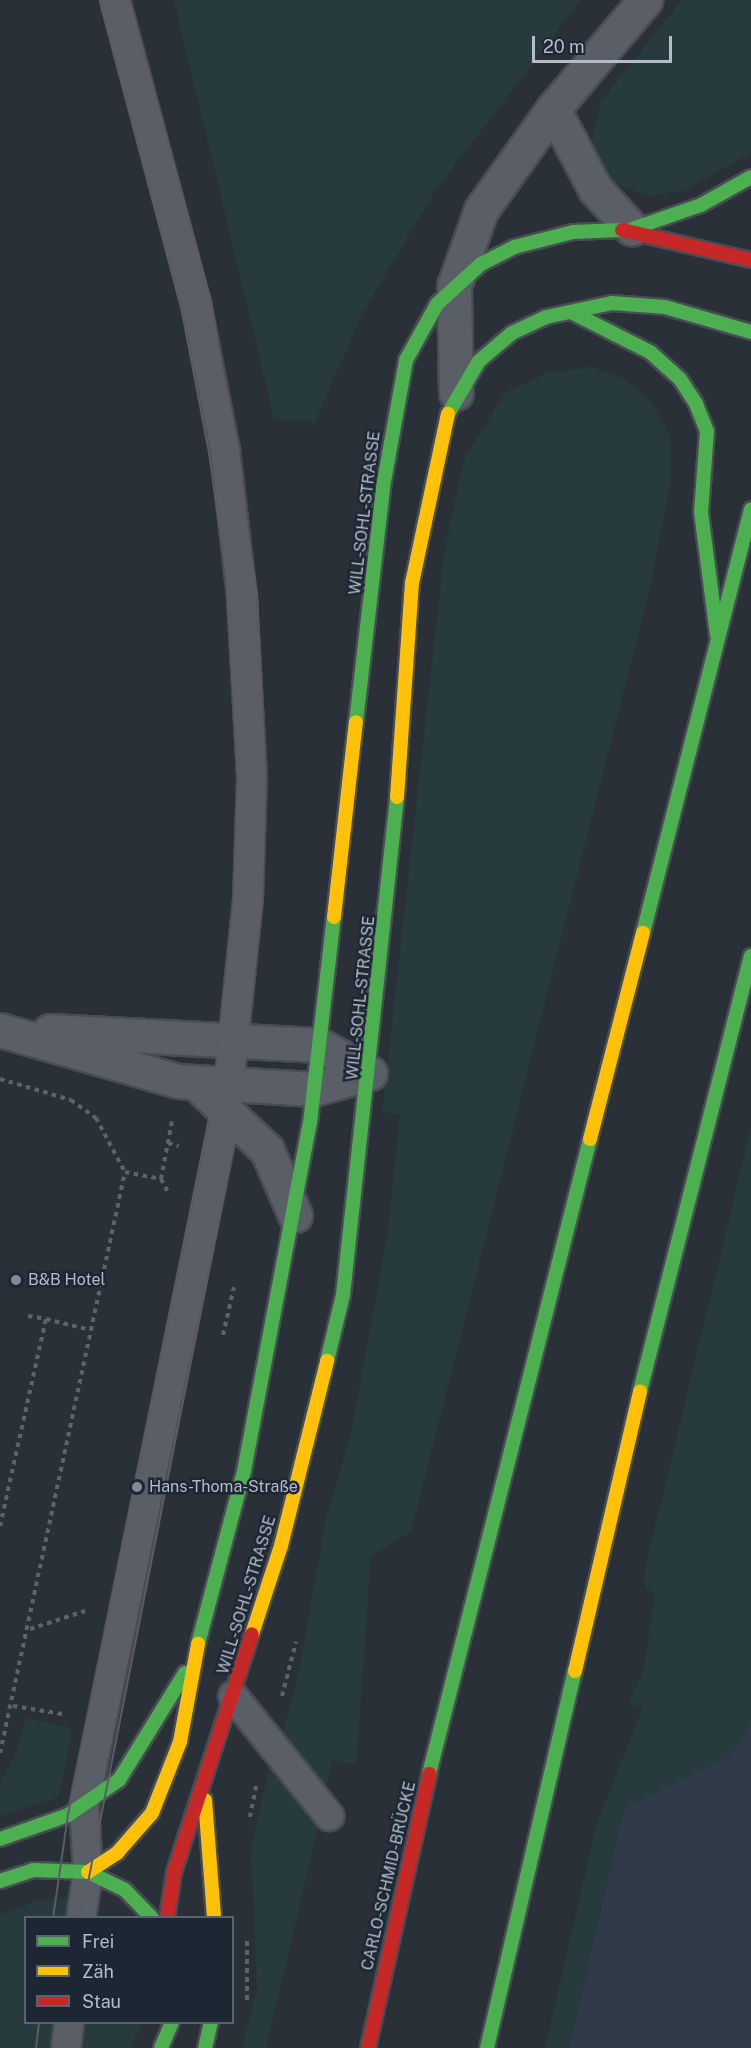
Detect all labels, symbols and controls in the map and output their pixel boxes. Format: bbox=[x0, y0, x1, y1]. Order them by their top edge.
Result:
scale bar bbox=[535, 24, 674, 62]
text: 20 m bbox=[543, 36, 585, 57]
street label: WILL-SOHL-STRASSE bbox=[345, 430, 385, 596]
street label: WILL-SOHL-STRASSE bbox=[343, 915, 379, 1081]
place label: B&B Hotel bbox=[28, 1270, 105, 1290]
marker: B&B Hotel bbox=[9, 1273, 23, 1287]
place label: Hans-Thoma-Straße bbox=[149, 1477, 298, 1497]
marker: Hans-Thoma-Straße bbox=[130, 1480, 144, 1494]
street label: WILL-SOHL-STRASSE bbox=[214, 1513, 280, 1677]
street label: CARLO-SCHMID-BRÜCKE bbox=[358, 1780, 420, 1972]
legend bbox=[24, 1916, 234, 2024]
text: Frei bbox=[82, 1931, 114, 1952]
text: Zäh bbox=[82, 1961, 114, 1982]
text: Stau bbox=[82, 1991, 121, 2012]

